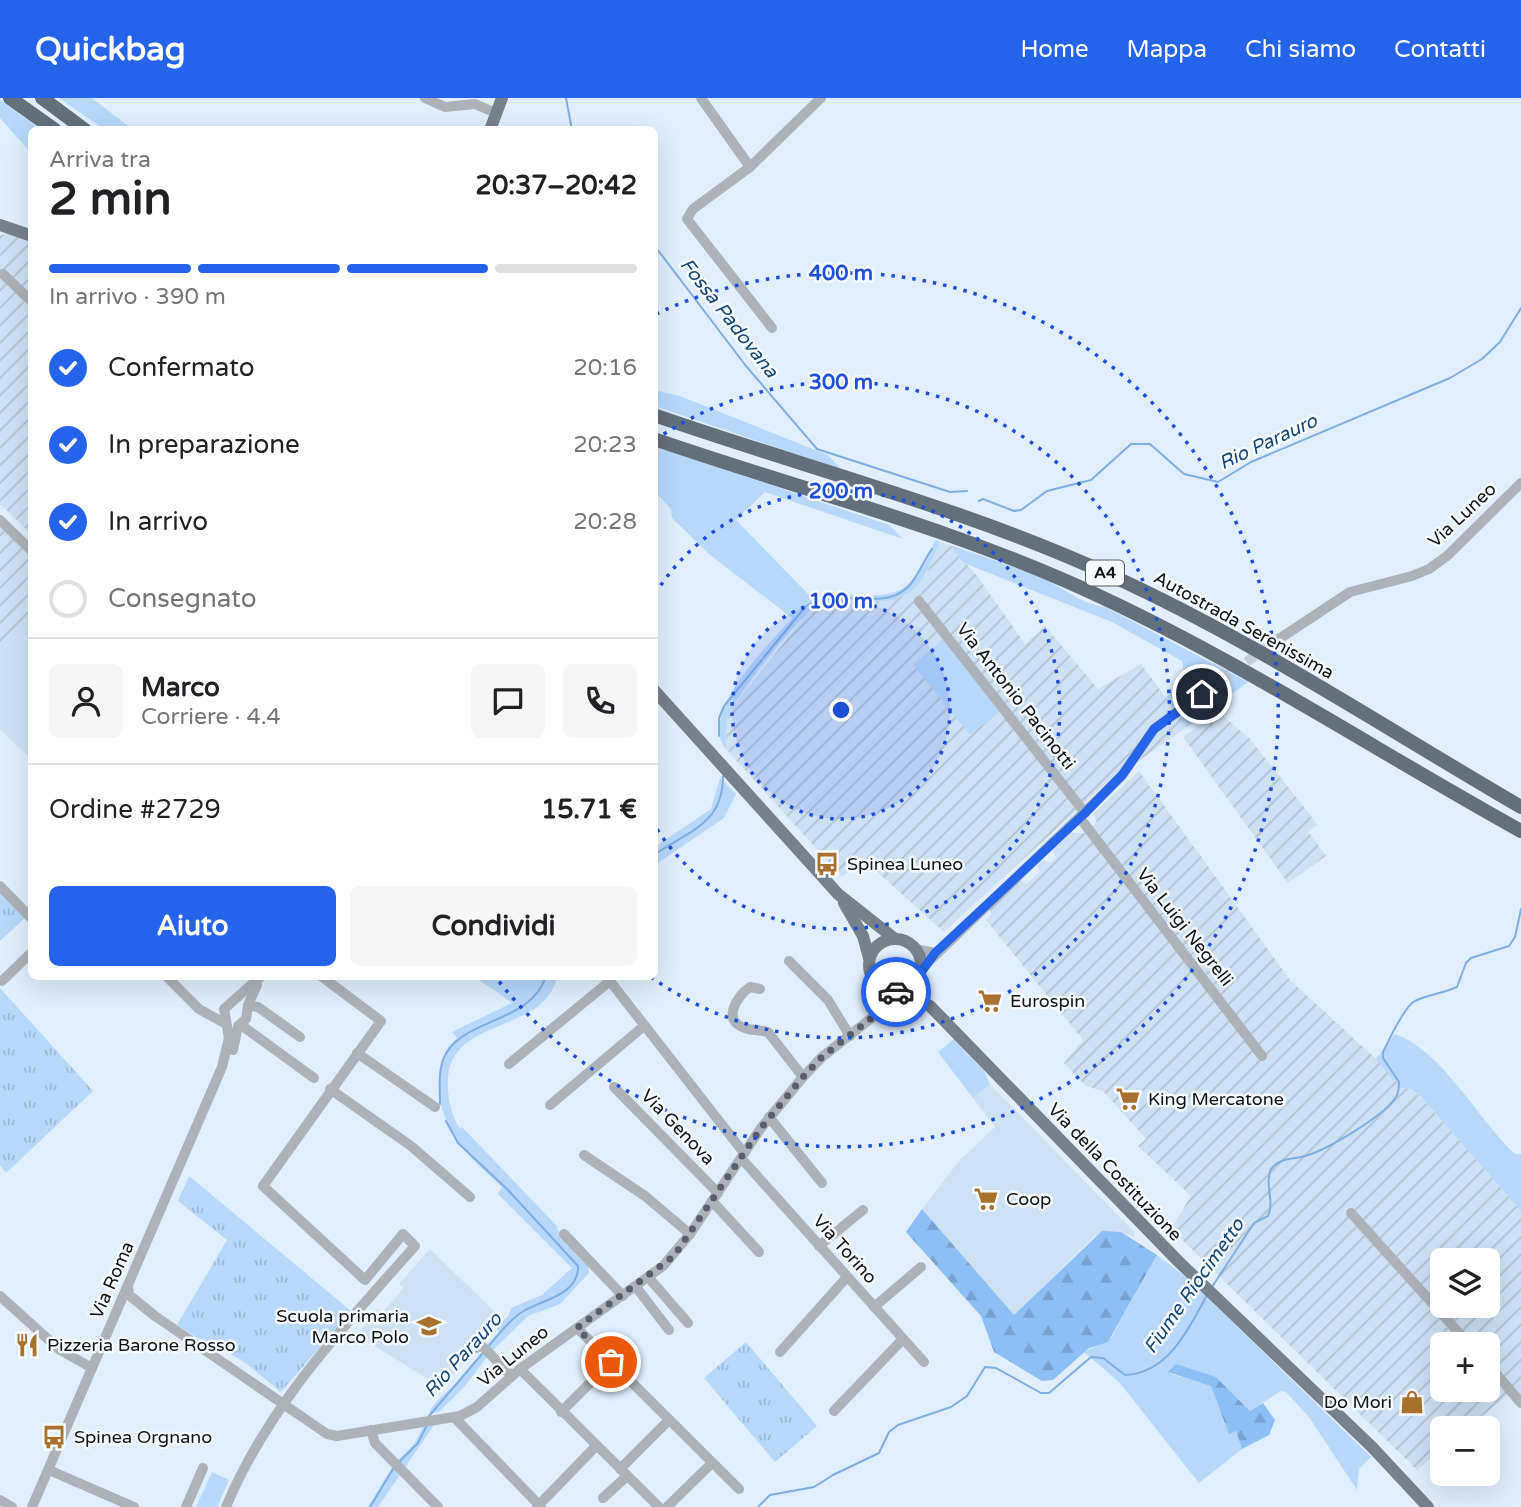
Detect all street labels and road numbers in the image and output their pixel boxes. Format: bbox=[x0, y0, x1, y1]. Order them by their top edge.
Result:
street label: Via Luneo bbox=[1423, 478, 1501, 552]
road number: A4 bbox=[1086, 560, 1124, 586]
street label: Autostrada Serenissima bbox=[1150, 566, 1338, 684]
street label: Via Antonio Pacinotti bbox=[952, 618, 1080, 774]
street label: Via Luigi Negrelli bbox=[1132, 864, 1238, 990]
street label: Via Genova bbox=[636, 1085, 720, 1169]
street label: Via della Costituzione bbox=[1043, 1098, 1187, 1246]
street label: Via Torino bbox=[808, 1210, 882, 1288]
street label: Via Roma bbox=[85, 1238, 139, 1322]
street label: Via Luneo bbox=[473, 1321, 553, 1391]

